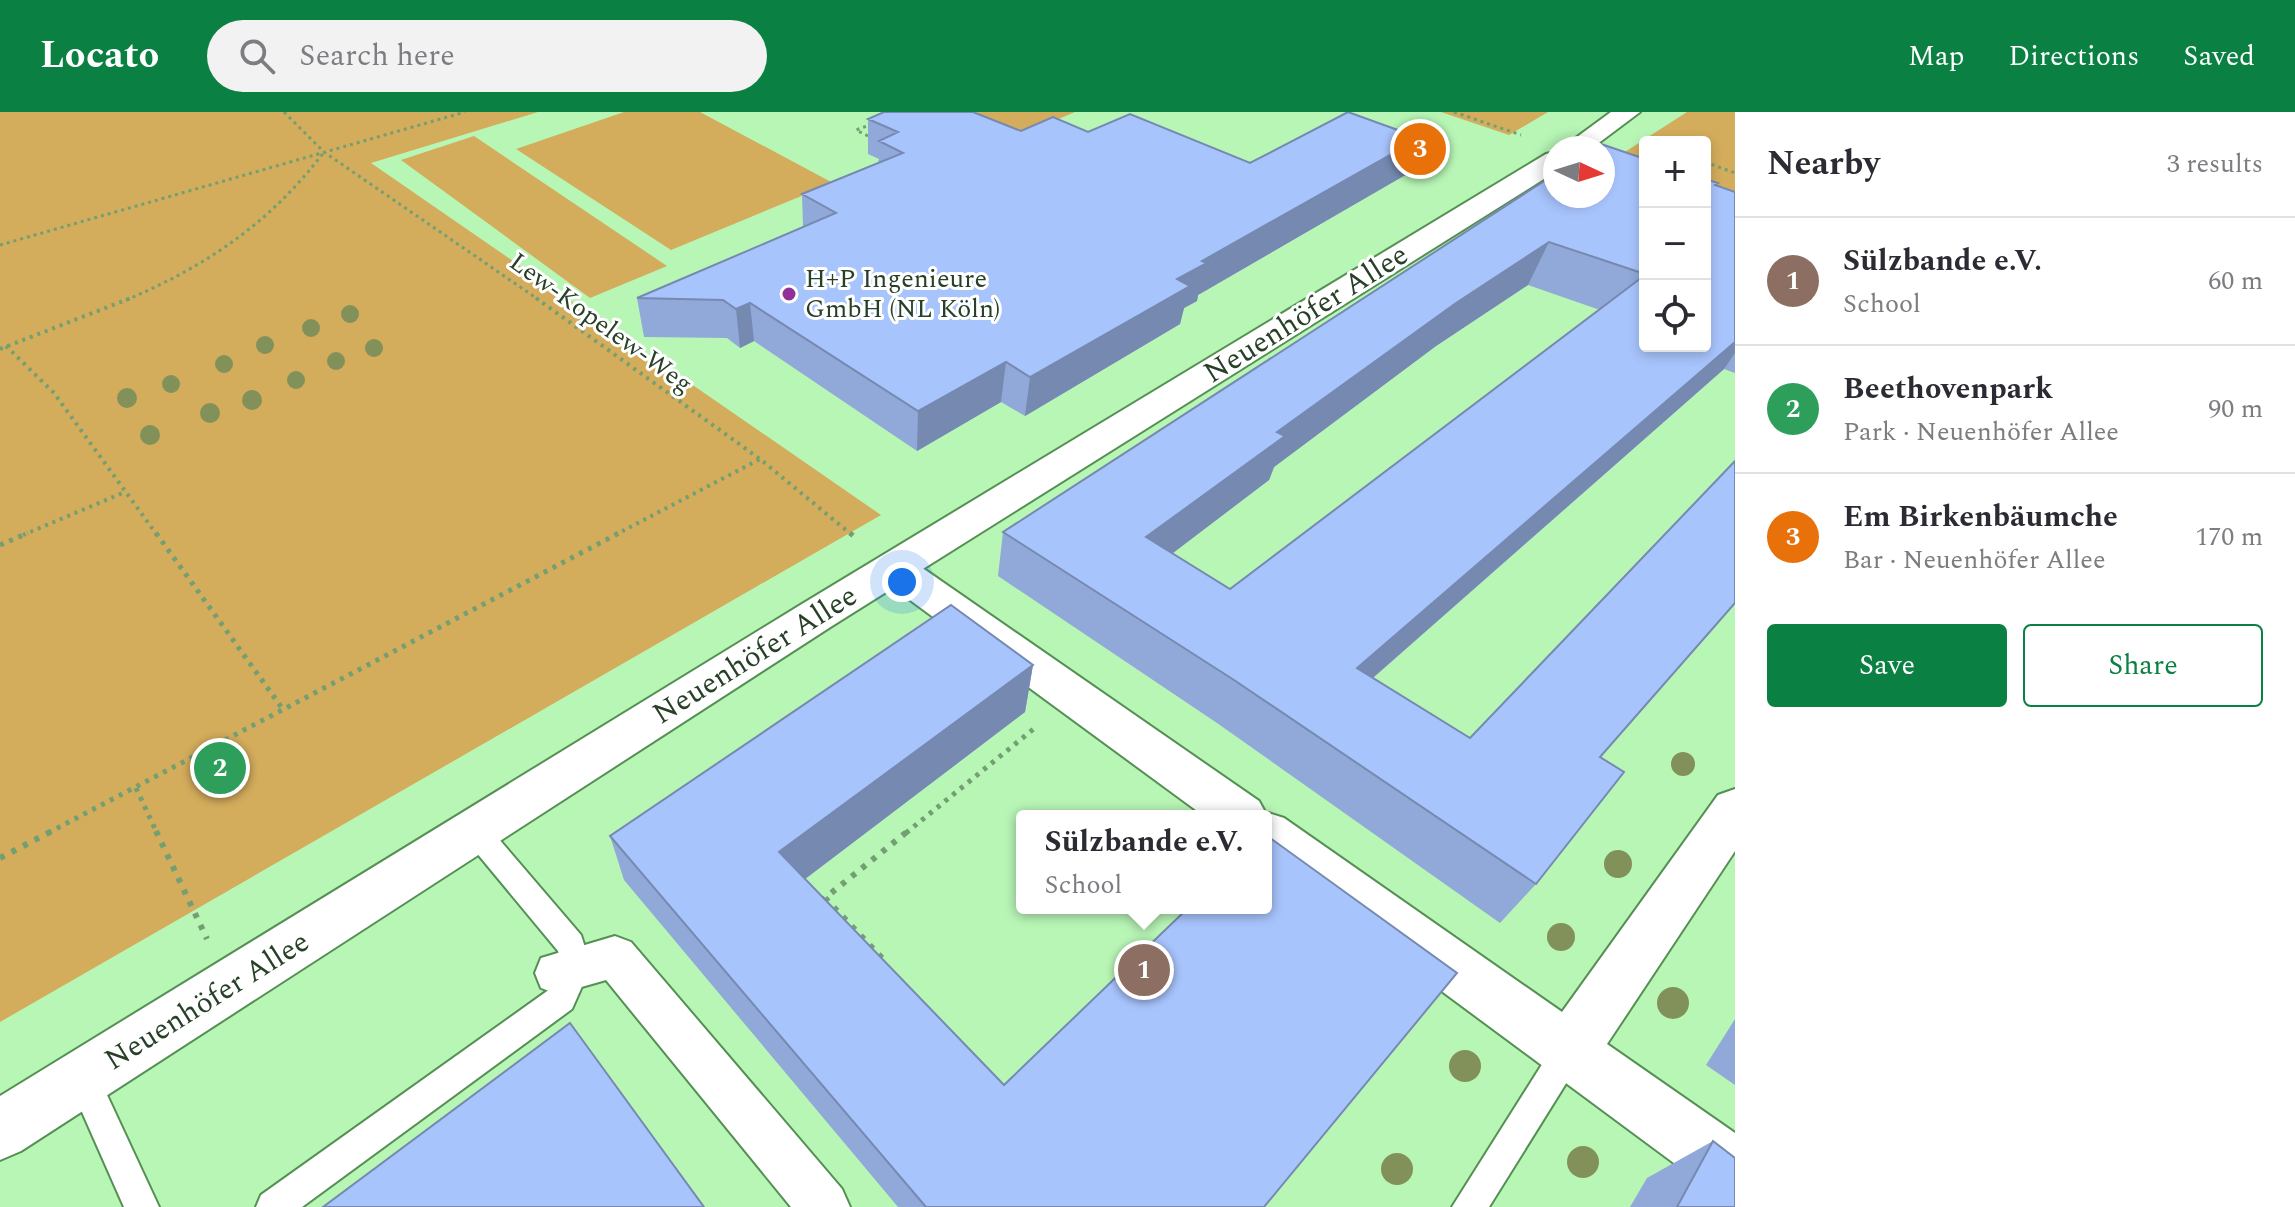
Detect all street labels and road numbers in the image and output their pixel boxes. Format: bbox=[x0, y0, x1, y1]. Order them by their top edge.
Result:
street label: Neuenhöfer Allee bbox=[1195, 232, 1417, 396]
street label: Lew-Kopelew-Weg bbox=[501, 243, 701, 403]
street label: Neuenhöfer Allee bbox=[644, 573, 866, 737]
street label: Neuenhöfer Allee bbox=[96, 919, 318, 1083]

